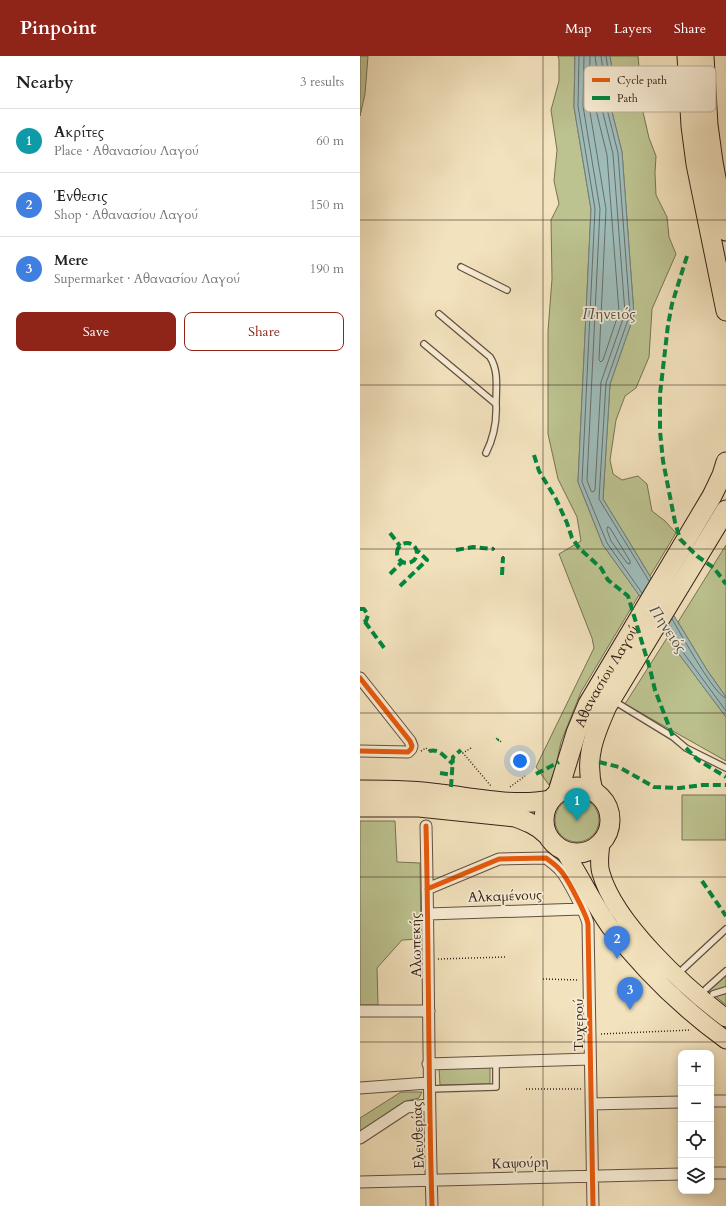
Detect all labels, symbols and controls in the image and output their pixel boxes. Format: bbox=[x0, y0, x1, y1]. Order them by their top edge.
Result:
text: Pinpoint bbox=[20, 15, 97, 41]
text: Map bbox=[565, 19, 592, 38]
text: Layers bbox=[614, 19, 652, 38]
text: Share bbox=[674, 19, 706, 38]
legend bbox=[584, 66, 716, 112]
text: Nearby bbox=[16, 71, 73, 94]
text: 3 results bbox=[300, 73, 344, 91]
text: Cycle path bbox=[617, 73, 667, 88]
text: Path bbox=[617, 91, 638, 106]
text: Ακρίτες bbox=[54, 122, 104, 142]
text: 1 bbox=[26, 132, 32, 150]
text: 60 m bbox=[316, 132, 344, 150]
text: Place · Αθανασίου Λαγού bbox=[54, 142, 199, 160]
text: Ένθεσις bbox=[54, 186, 108, 206]
text: 2 bbox=[26, 196, 32, 214]
text: 150 m bbox=[310, 196, 344, 214]
text: Shop · Αθανασίου Λαγού bbox=[54, 206, 198, 224]
text: Mere bbox=[54, 250, 88, 270]
text: 3 bbox=[26, 260, 32, 278]
text: 190 m bbox=[310, 260, 344, 278]
text: Supermarket · Αθανασίου Λαγού bbox=[54, 270, 240, 288]
water label: Πηνειός bbox=[582, 304, 636, 324]
button: Save bbox=[16, 312, 176, 351]
button: Share bbox=[184, 312, 344, 351]
water label: Πηνειός bbox=[645, 601, 692, 657]
street label: Αθανασίου Λαγού bbox=[570, 622, 642, 730]
your location bbox=[510, 751, 530, 771]
pin: 1 bbox=[564, 788, 590, 821]
street label: Αλκαμένους bbox=[468, 885, 542, 907]
street label: Αλωπεκής bbox=[406, 912, 426, 978]
pin: 2 bbox=[604, 926, 630, 959]
pin: 3 bbox=[617, 977, 643, 1010]
street label: Τυχερού bbox=[569, 999, 588, 1051]
map controls bbox=[678, 1050, 714, 1194]
button: + bbox=[678, 1050, 714, 1086]
button: − bbox=[678, 1086, 714, 1122]
street label: Ελευθερίας bbox=[407, 1101, 429, 1169]
button: locate bbox=[678, 1122, 714, 1158]
street label: Καψούρη bbox=[491, 1153, 549, 1173]
button: layers bbox=[678, 1158, 714, 1194]

